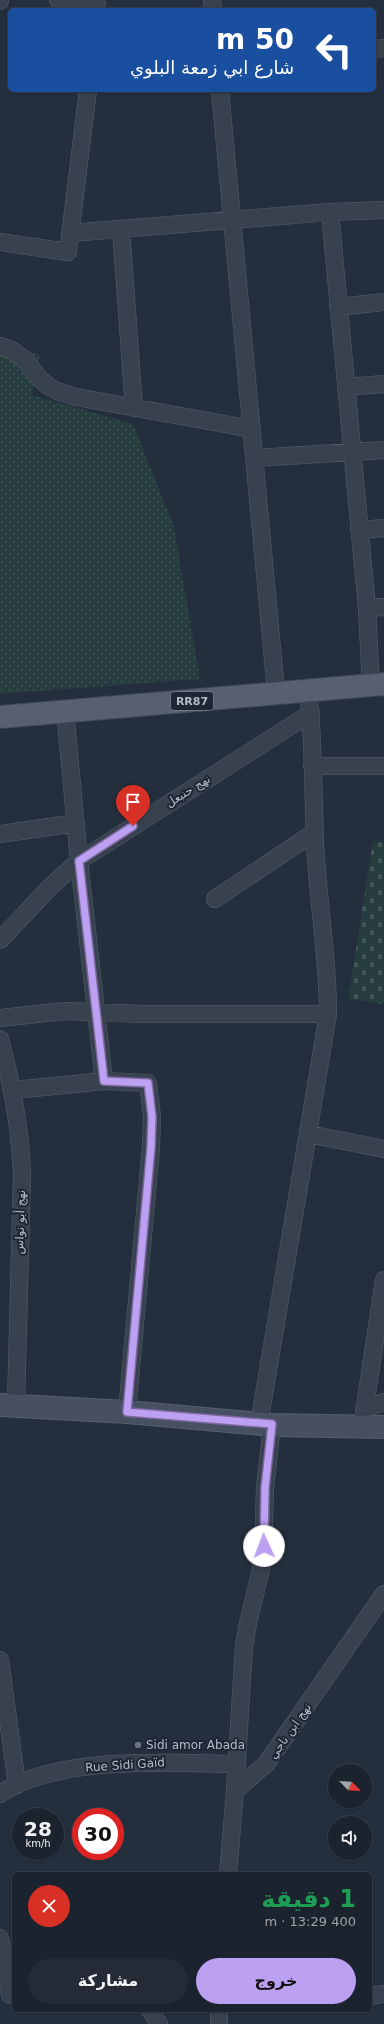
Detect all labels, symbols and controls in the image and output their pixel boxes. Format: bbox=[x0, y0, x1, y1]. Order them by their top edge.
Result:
text: 50 m bbox=[216, 23, 294, 56]
icon: left bbox=[308, 24, 360, 76]
text: شارع ابي زمعة البلوي bbox=[130, 57, 294, 78]
road number: RR87 bbox=[171, 692, 213, 710]
street label: نهج حنبعل bbox=[163, 772, 213, 810]
pin bbox=[116, 785, 150, 826]
icon: arrive bbox=[122, 791, 144, 813]
street label: نهج أبو نواس bbox=[11, 1189, 29, 1255]
position arrow bbox=[243, 1525, 285, 1567]
street label: نهج ابن ناجي bbox=[266, 1701, 315, 1762]
place label: Sidi amor Abada bbox=[146, 1738, 245, 1752]
marker: Sidi amor Abada bbox=[133, 1740, 143, 1750]
street label: Rue Sidi Gaïd bbox=[85, 1755, 165, 1775]
north arrow bbox=[328, 1764, 372, 1808]
map controls bbox=[328, 1764, 372, 1860]
speed limit sign: 30 bbox=[72, 1808, 124, 1860]
button: sound bbox=[328, 1816, 372, 1860]
text: 28 bbox=[24, 1817, 52, 1841]
text: km/h bbox=[25, 1838, 51, 1849]
button: close bbox=[28, 1885, 70, 1927]
text: 1 دقيقة bbox=[261, 1885, 356, 1913]
text: 400 m · 13:29 bbox=[265, 1914, 356, 1929]
button: مشاركة bbox=[28, 1958, 188, 2004]
button: خروج bbox=[196, 1958, 356, 2004]

